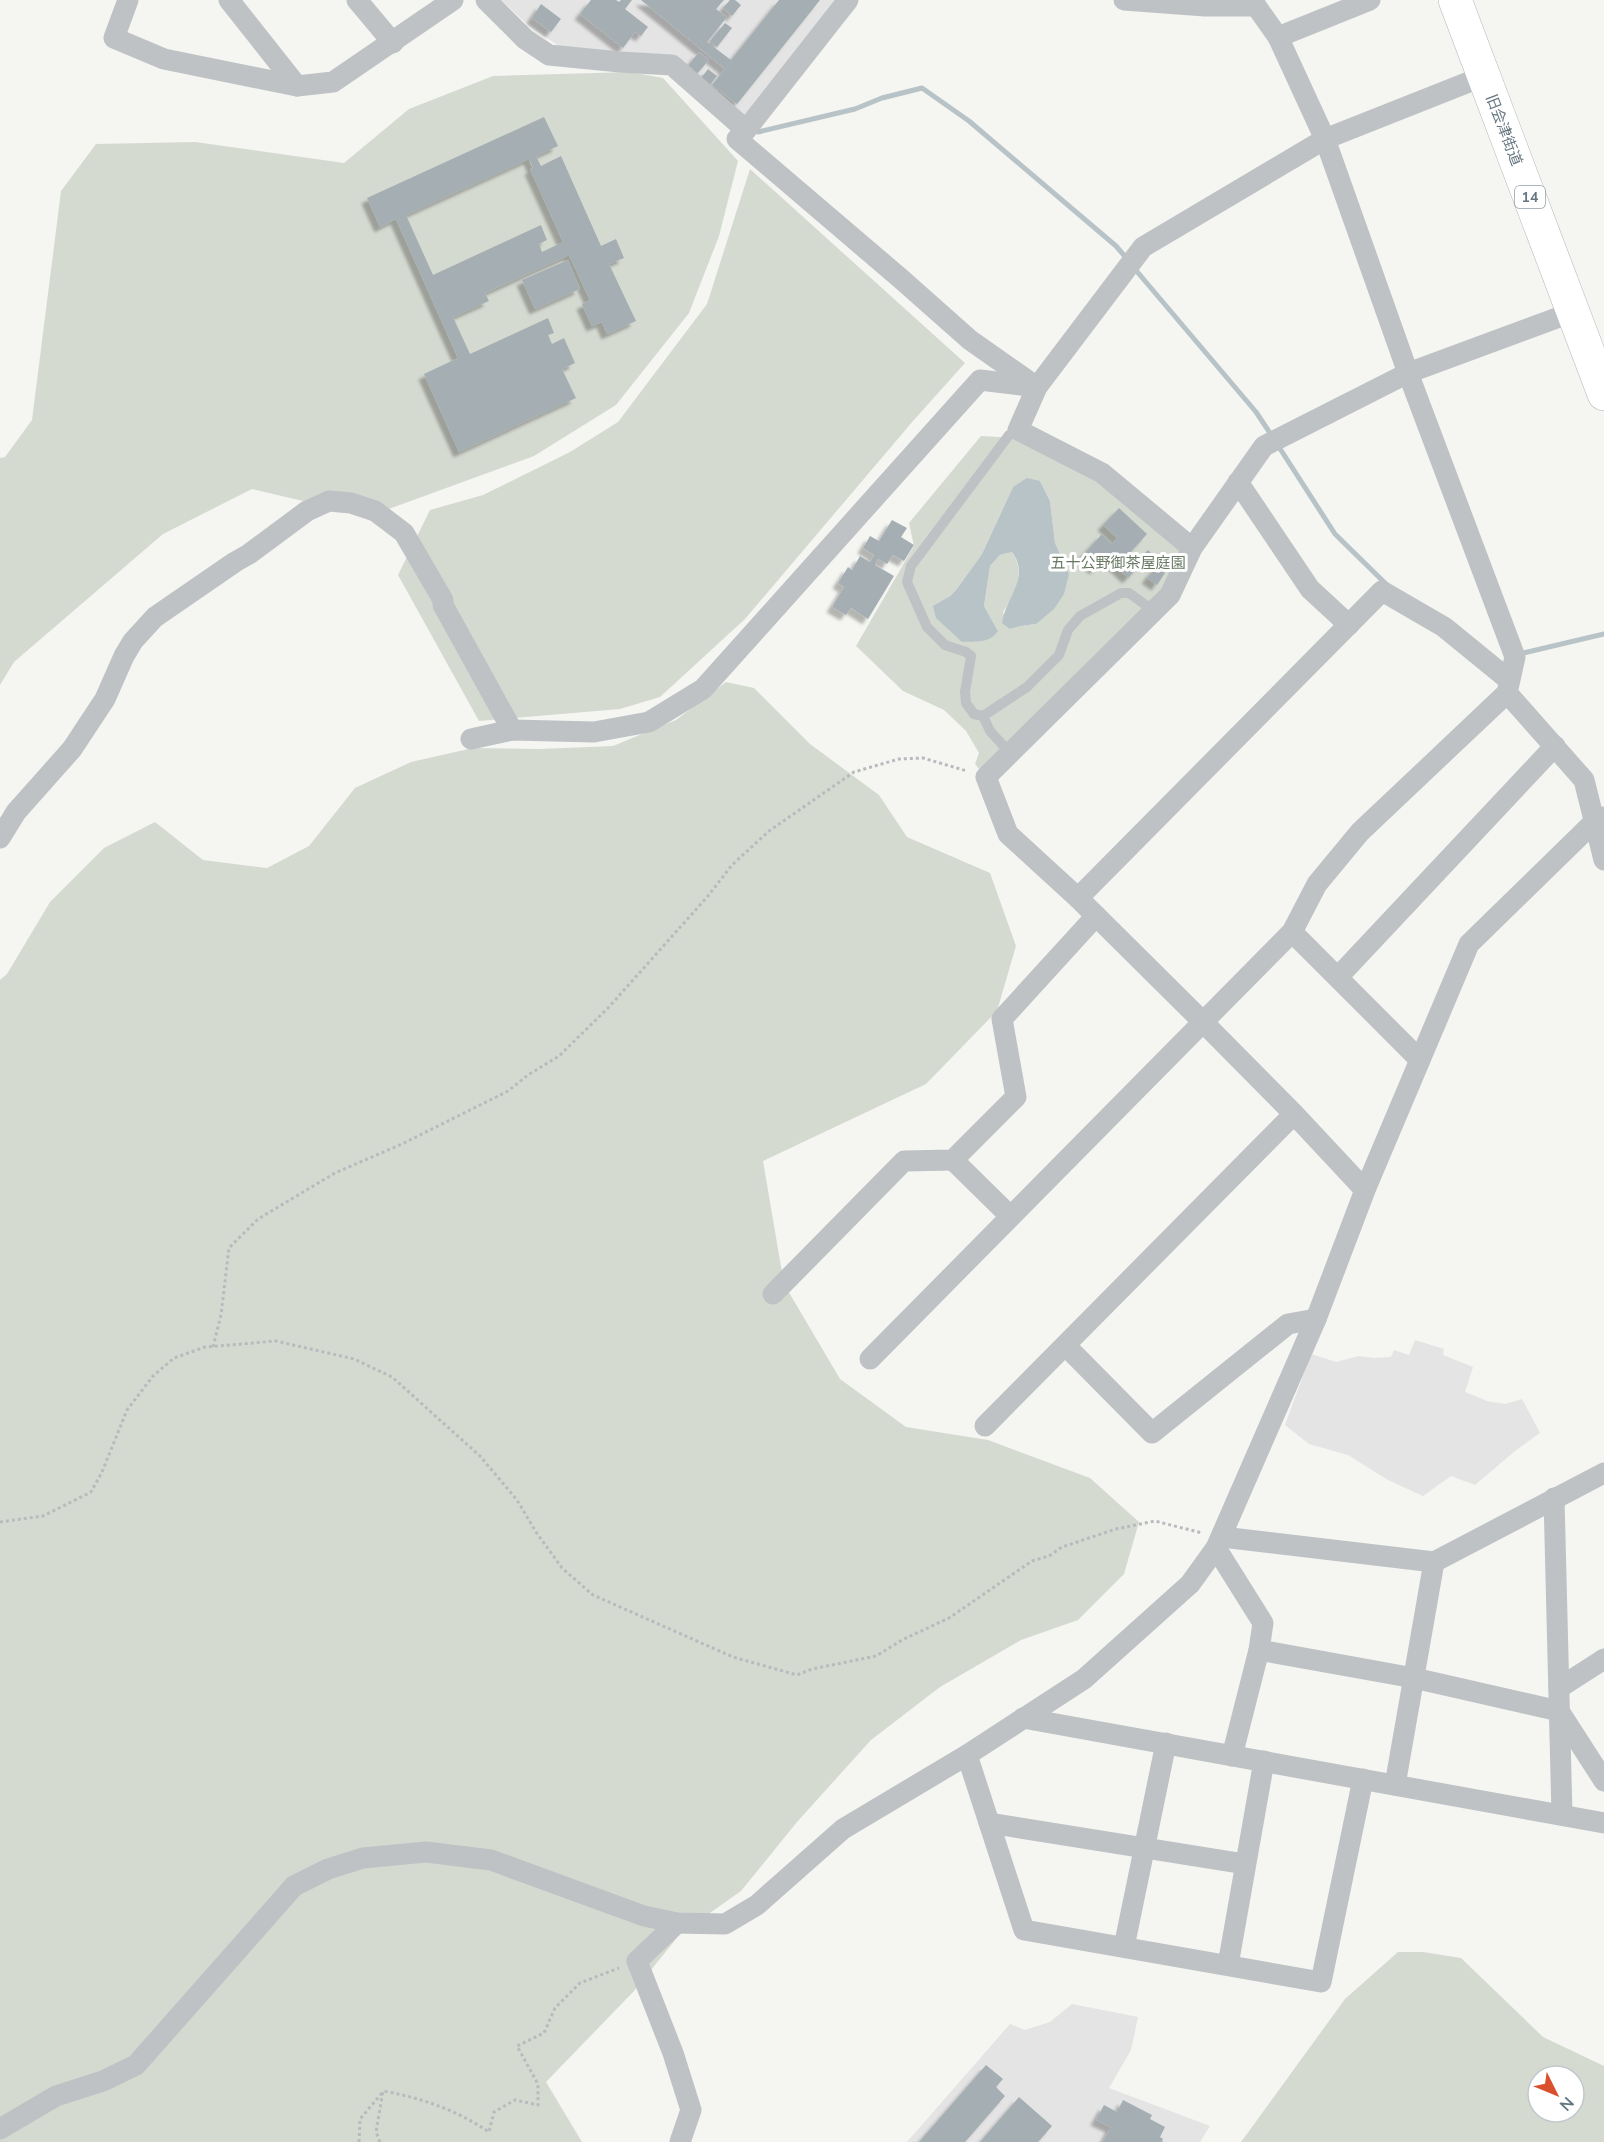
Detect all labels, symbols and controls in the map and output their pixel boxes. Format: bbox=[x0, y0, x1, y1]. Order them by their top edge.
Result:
street label: 旧会津街道 bbox=[1481, 91, 1527, 169]
road number: 14 bbox=[1515, 186, 1545, 208]
park label: 五十公野御茶屋庭園 bbox=[1050, 553, 1186, 573]
north arrow bbox=[1526, 2064, 1586, 2124]
text: N bbox=[1554, 2092, 1578, 2115]

